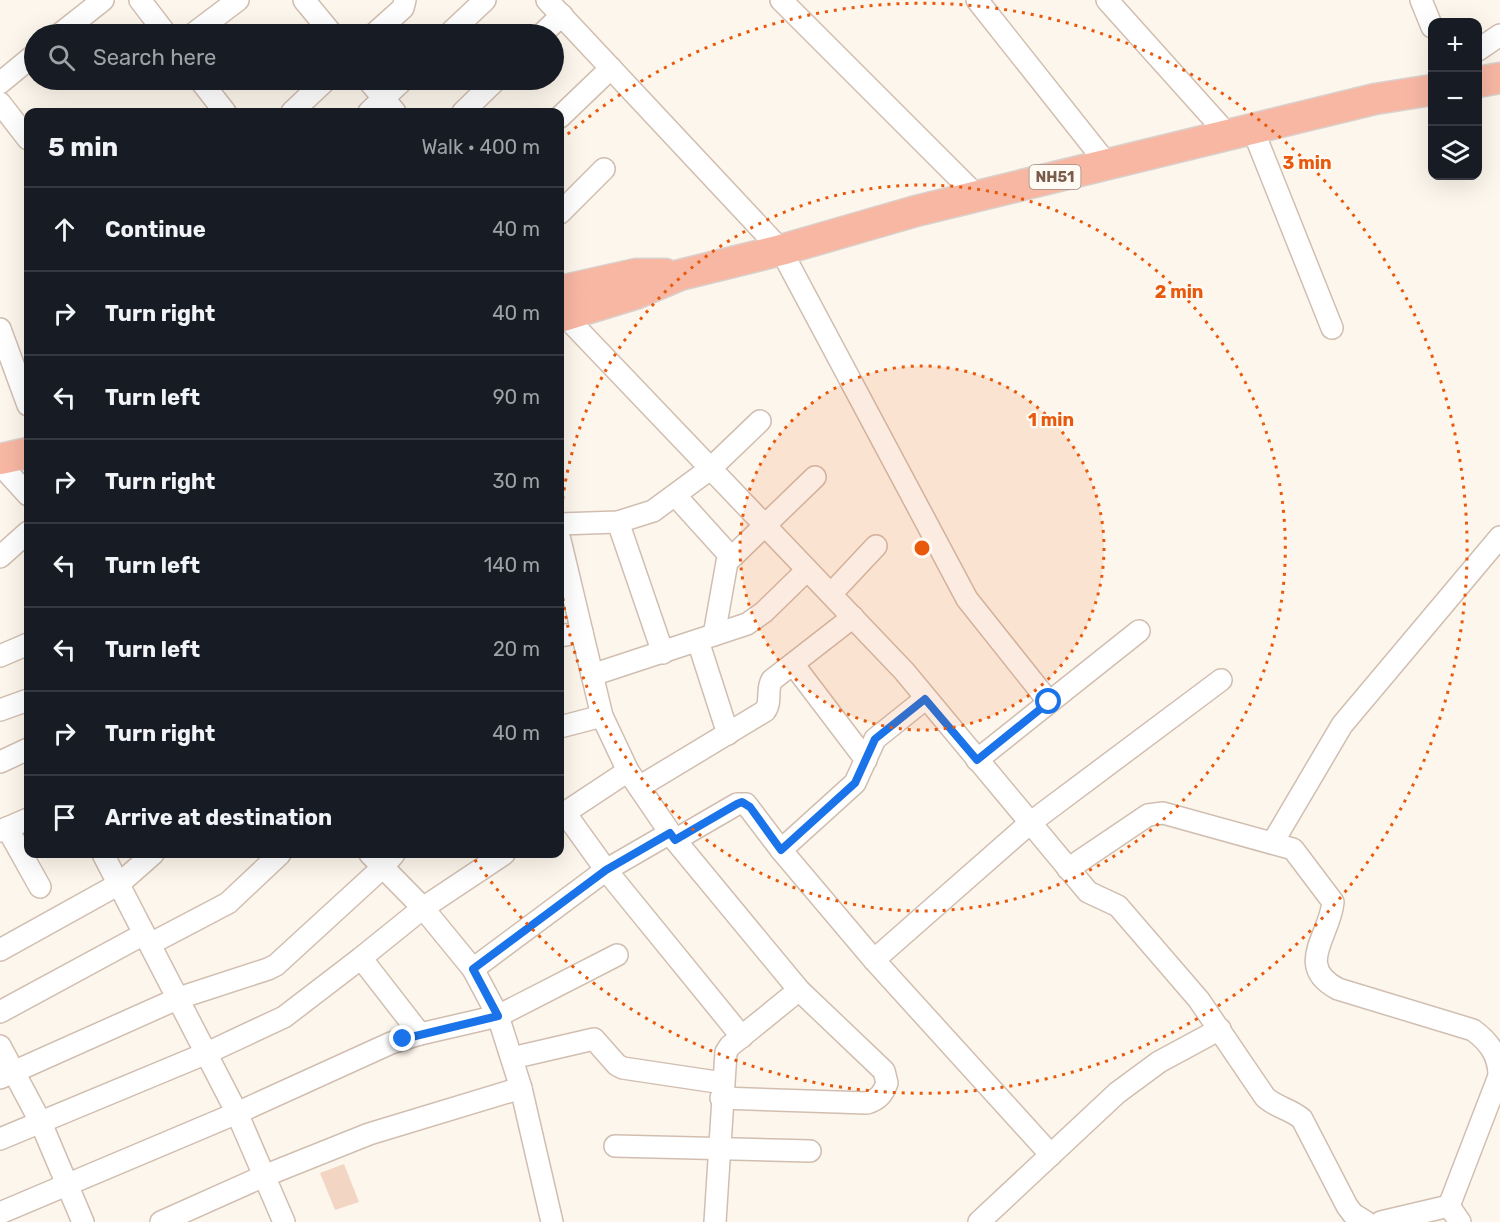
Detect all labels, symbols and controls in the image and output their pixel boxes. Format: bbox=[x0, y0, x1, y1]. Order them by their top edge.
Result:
map controls bbox=[1428, 18, 1482, 180]
button: + bbox=[1428, 18, 1482, 72]
search box bbox=[24, 24, 564, 90]
icon: search bbox=[45, 41, 78, 74]
text: Search here bbox=[93, 44, 216, 71]
button: − bbox=[1428, 72, 1482, 126]
button: layers bbox=[1428, 126, 1482, 180]
text: 5 min bbox=[48, 132, 118, 163]
text: Walk · 400 m bbox=[421, 135, 540, 159]
text: 3 min bbox=[1283, 152, 1331, 174]
road number: NH51 bbox=[1030, 165, 1080, 189]
icon: ahead bbox=[48, 213, 81, 246]
text: Continue bbox=[105, 216, 206, 243]
text: 40 m bbox=[492, 217, 540, 241]
text: 2 min bbox=[1155, 281, 1203, 303]
icon: right bbox=[48, 297, 81, 330]
text: Turn right bbox=[105, 300, 215, 327]
text: 40 m bbox=[492, 301, 540, 325]
icon: left bbox=[48, 381, 81, 414]
text: Turn left bbox=[105, 384, 200, 411]
text: 90 m bbox=[493, 385, 540, 409]
text: 1 min bbox=[1028, 409, 1074, 431]
icon: right bbox=[48, 465, 81, 498]
text: Turn right bbox=[105, 468, 215, 495]
text: 30 m bbox=[493, 469, 540, 493]
centre of rings bbox=[912, 538, 932, 558]
icon: left bbox=[48, 549, 81, 582]
text: Turn left bbox=[105, 552, 200, 579]
text: 140 m bbox=[484, 553, 540, 577]
icon: left bbox=[48, 633, 81, 666]
text: Turn left bbox=[105, 636, 200, 663]
text: 20 m bbox=[493, 637, 540, 661]
route start bbox=[1035, 688, 1061, 714]
icon: right bbox=[48, 717, 81, 750]
text: Turn right bbox=[105, 720, 215, 747]
text: 40 m bbox=[492, 721, 540, 745]
icon: arrive bbox=[48, 801, 81, 834]
text: Arrive at destination bbox=[105, 804, 332, 831]
route end bbox=[389, 1025, 415, 1051]

